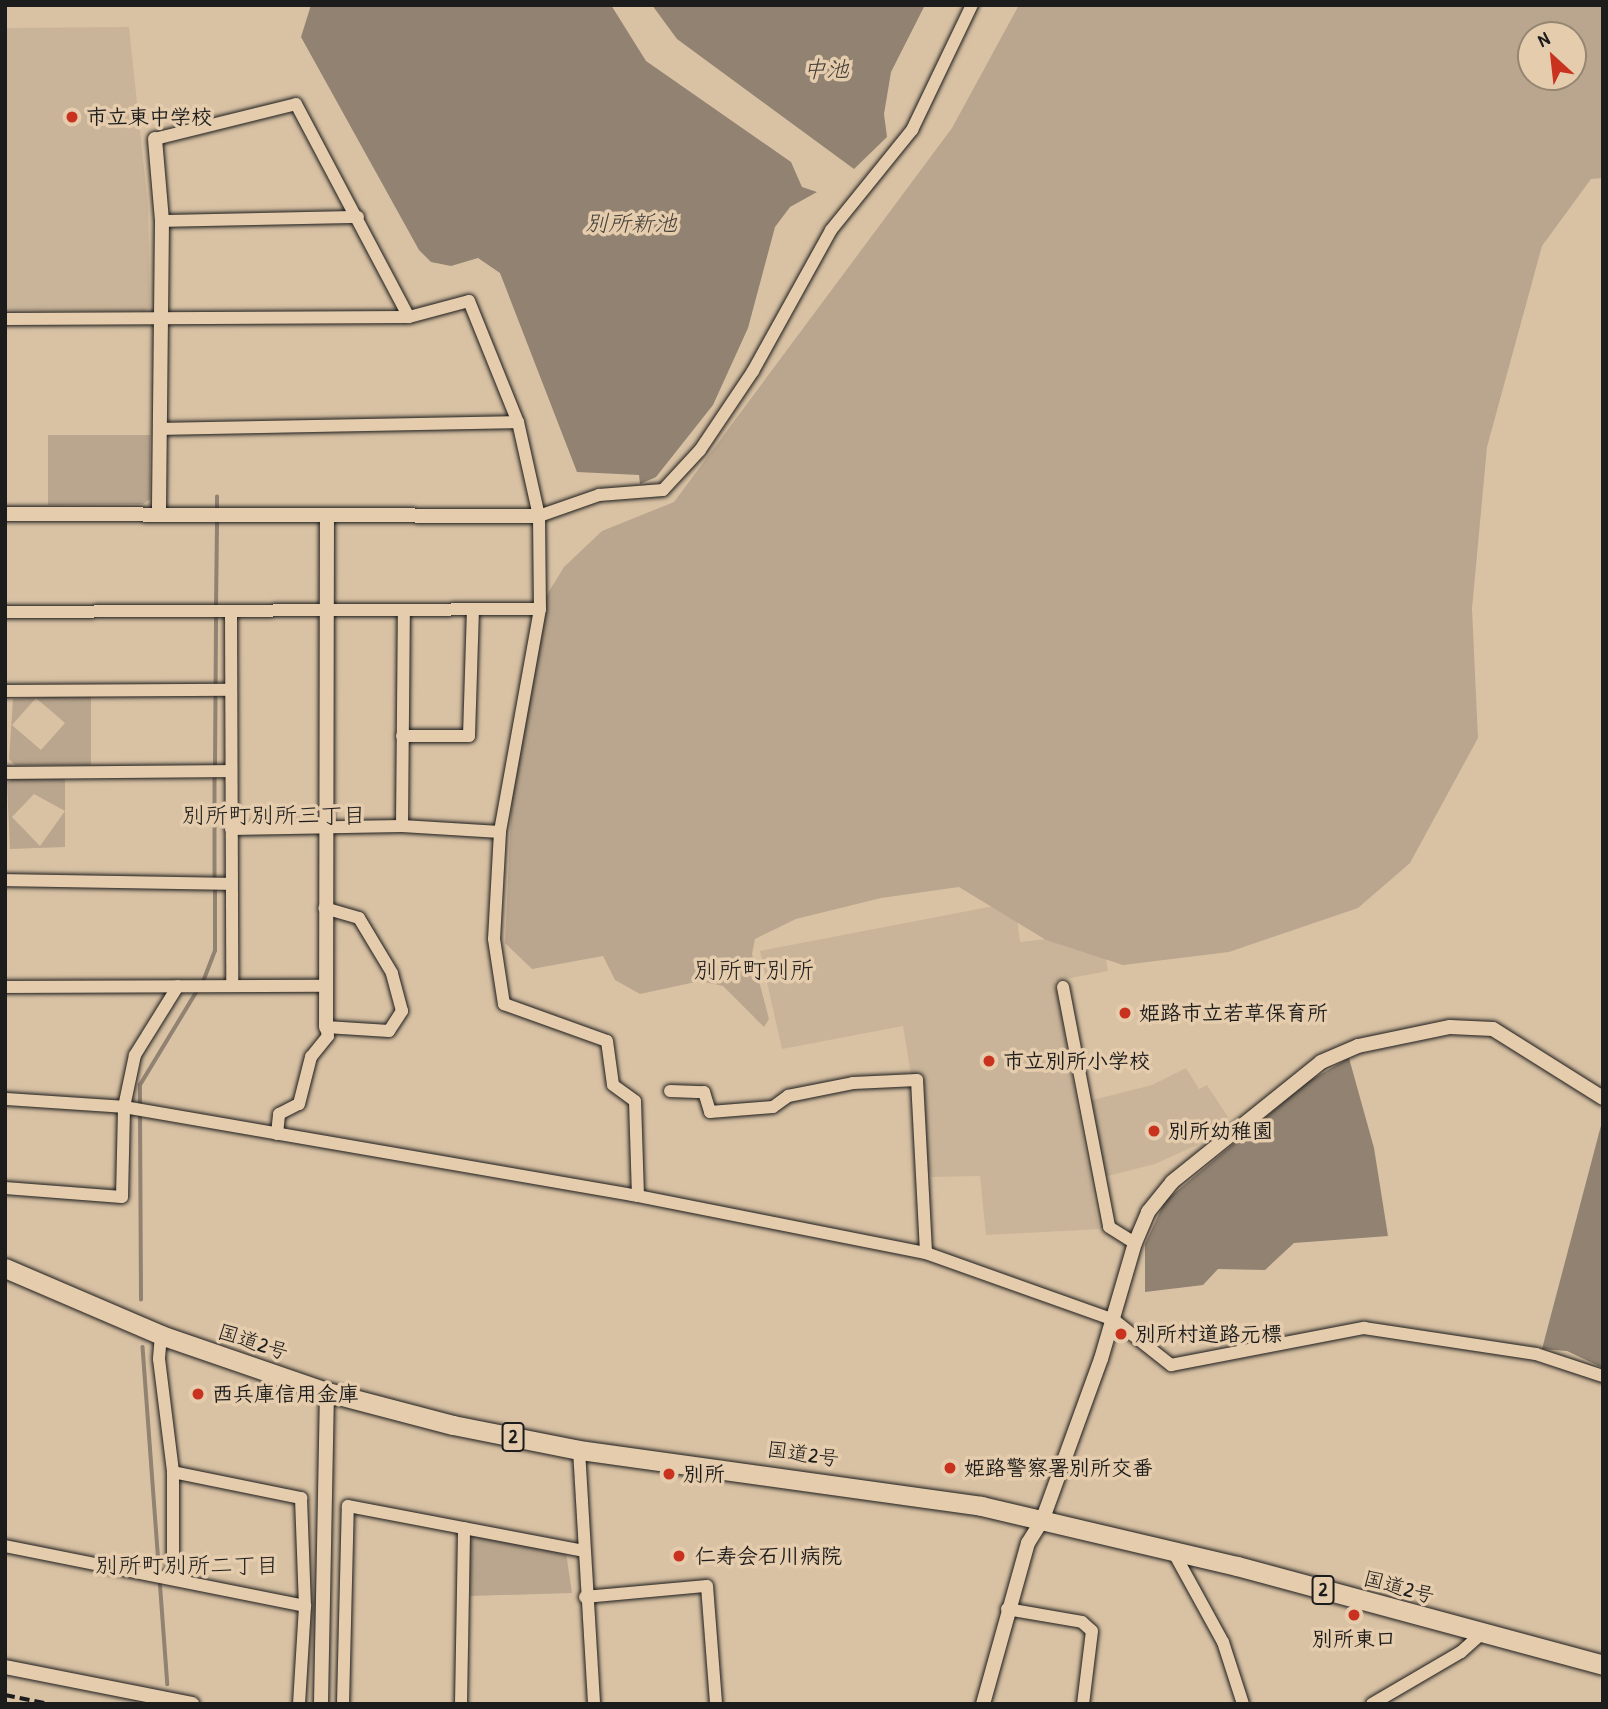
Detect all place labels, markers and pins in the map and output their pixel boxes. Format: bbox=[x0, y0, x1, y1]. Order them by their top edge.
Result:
place label: 市立東中学校 bbox=[86, 104, 212, 130]
marker: 市立東中学校 bbox=[64, 109, 80, 125]
place label: 姫路市立若草保育所 bbox=[1139, 1000, 1328, 1026]
marker: 姫路市立若草保育所 bbox=[1117, 1005, 1133, 1021]
place label: 市立別所小学校 bbox=[1003, 1048, 1150, 1074]
marker: 市立別所小学校 bbox=[981, 1053, 997, 1069]
place label: 別所幼稚園 bbox=[1168, 1118, 1273, 1144]
marker: 別所幼稚園 bbox=[1146, 1123, 1162, 1139]
place label: 別所村道路元標 bbox=[1135, 1321, 1282, 1347]
marker: 別所村道路元標 bbox=[1113, 1326, 1129, 1342]
place label: 西兵庫信用金庫 bbox=[212, 1381, 359, 1407]
marker: 西兵庫信用金庫 bbox=[190, 1386, 206, 1402]
place label: 姫路警察署別所交番 bbox=[964, 1455, 1153, 1481]
marker: 姫路警察署別所交番 bbox=[942, 1460, 958, 1476]
place label: 別所 bbox=[683, 1461, 725, 1487]
marker: 別所 bbox=[661, 1466, 677, 1482]
place label: 仁寿会石川病院 bbox=[695, 1543, 842, 1569]
marker: 仁寿会石川病院 bbox=[669, 1546, 689, 1566]
marker: 別所東口 bbox=[1346, 1607, 1362, 1623]
place label: 別所東口 bbox=[1312, 1626, 1396, 1652]

